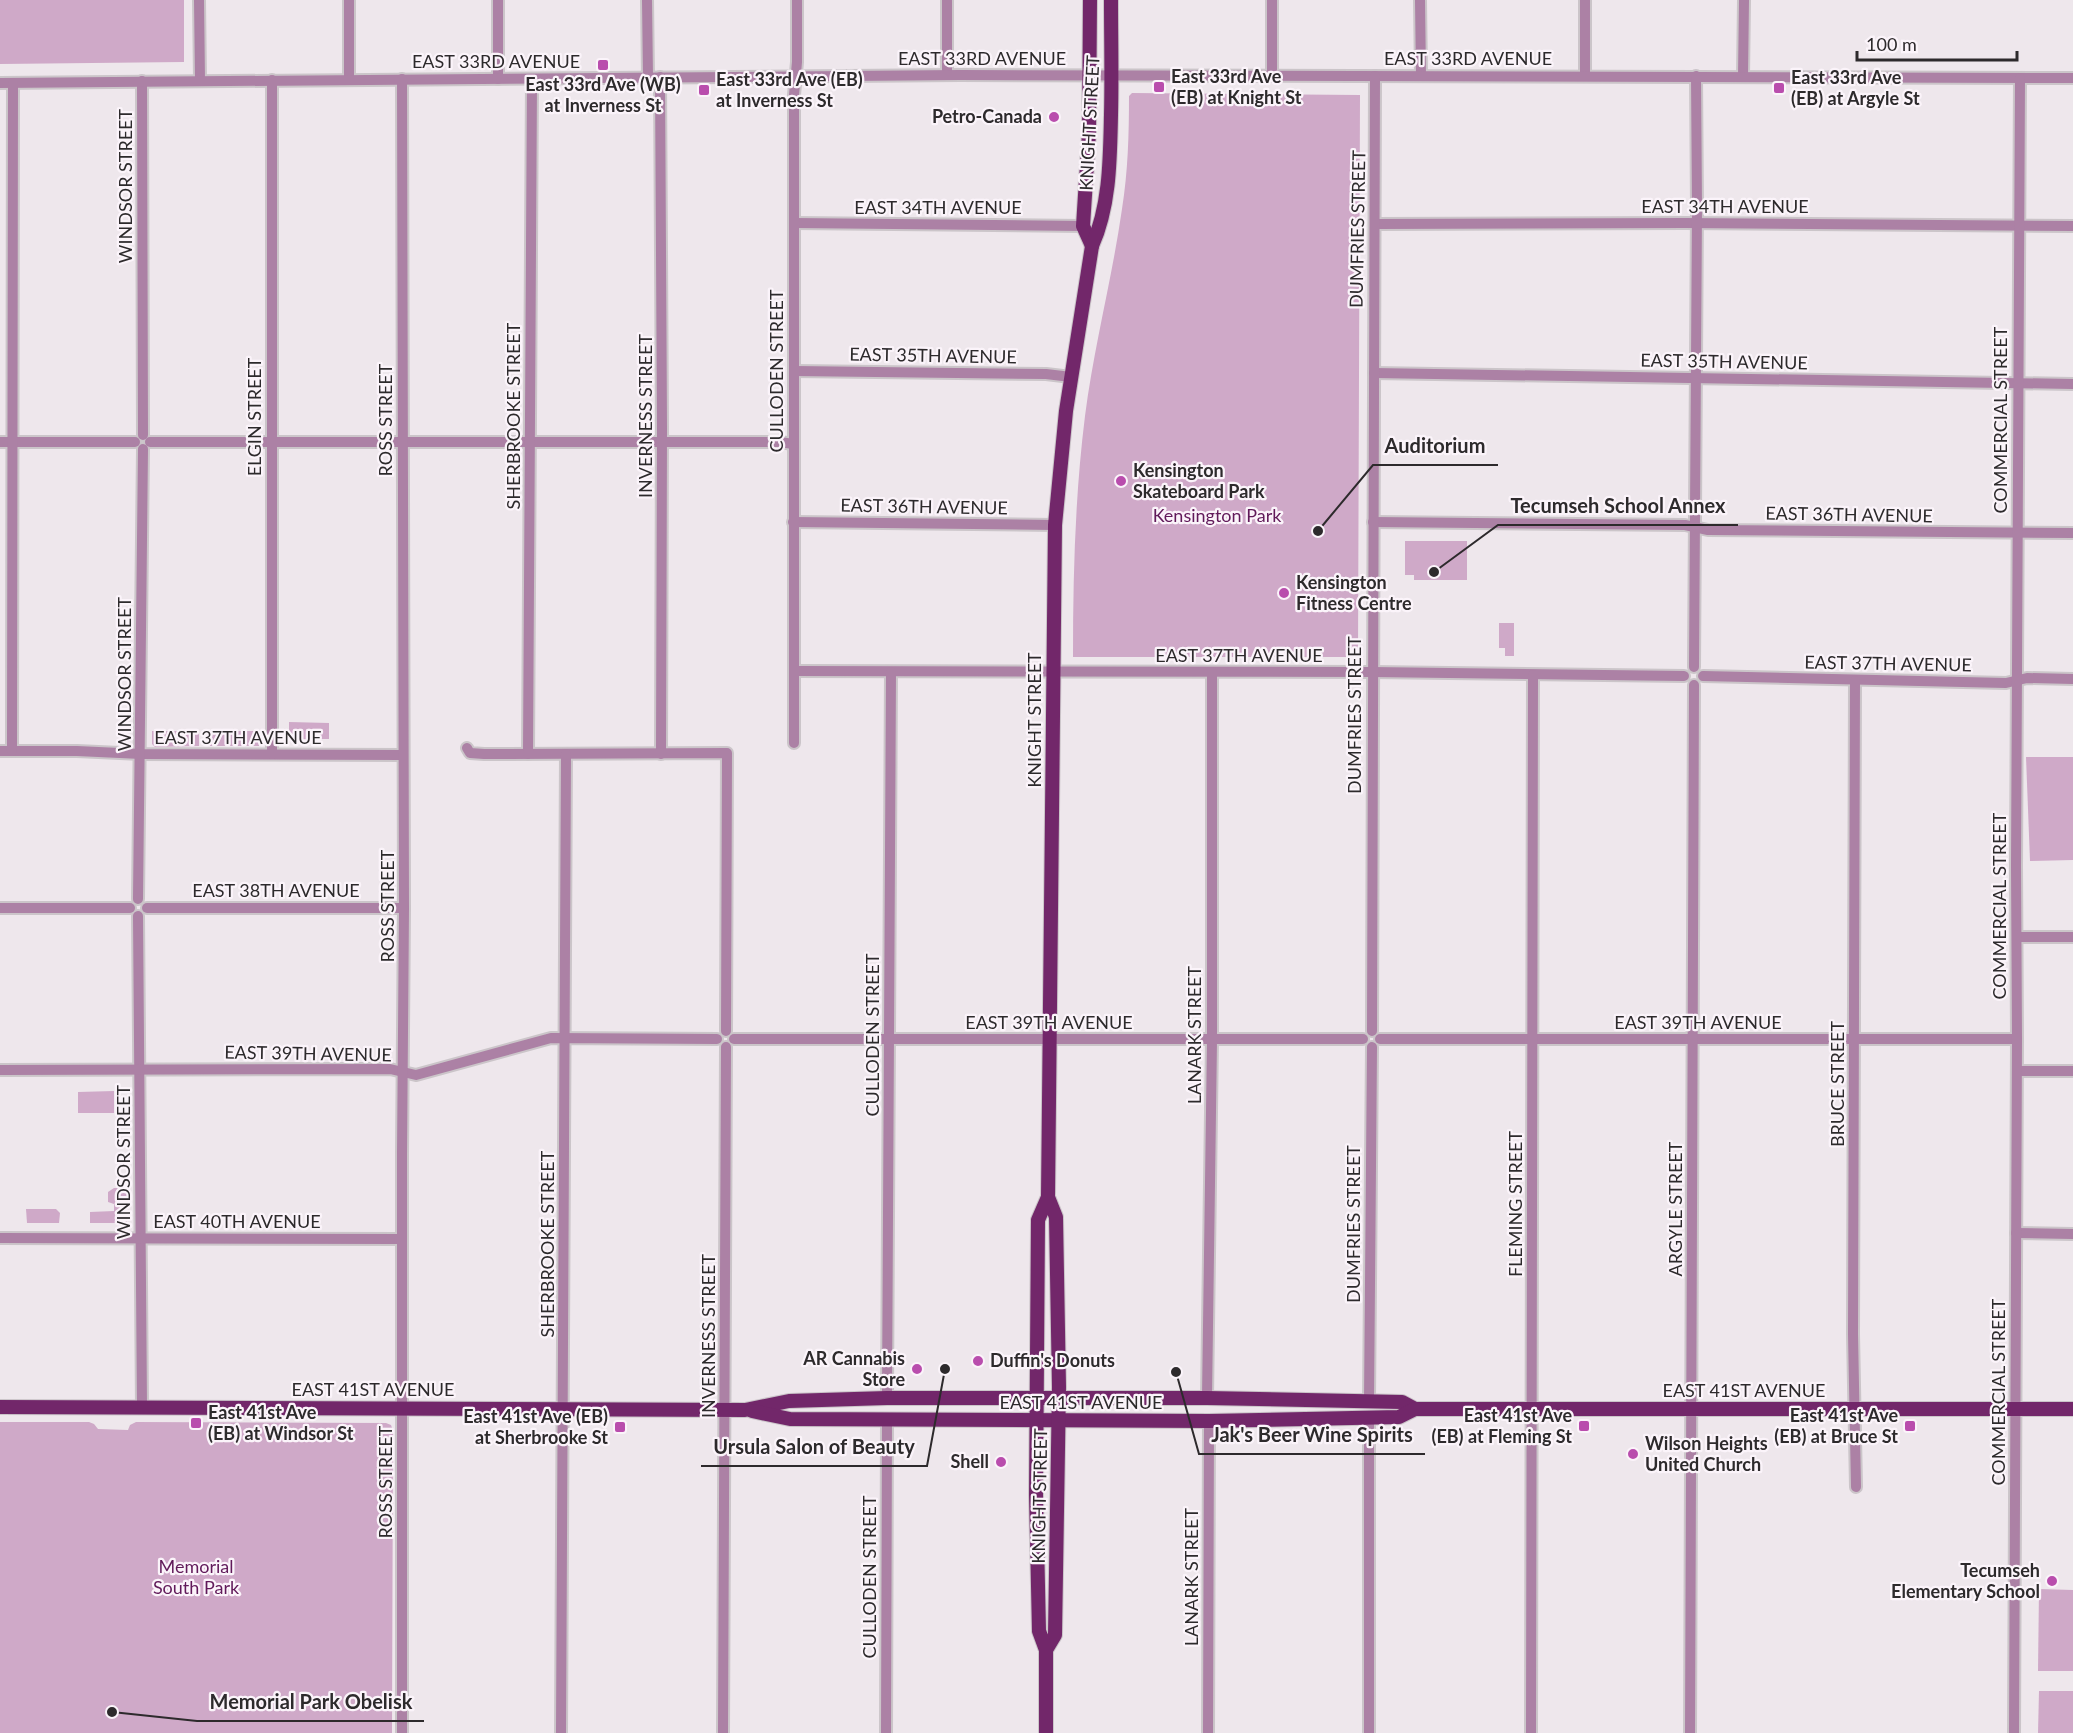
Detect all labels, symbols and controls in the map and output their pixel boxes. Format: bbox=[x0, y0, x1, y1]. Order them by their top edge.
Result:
scale bar bbox=[1857, 24, 2018, 62]
text: 100 m bbox=[1866, 33, 1917, 55]
street label: EAST 33RD AVENUE bbox=[898, 47, 1066, 69]
street label: EAST 33RD AVENUE bbox=[1384, 47, 1552, 69]
street label: EAST 33RD AVENUE bbox=[412, 50, 580, 72]
street label: KNIGHT STREET bbox=[1074, 54, 1104, 191]
marker: East 33rd Ave (WB) at Inverness St bbox=[596, 58, 610, 72]
place label: East 33rd Ave (EB) at Knight St bbox=[1171, 65, 1302, 108]
place label: East 33rd Ave (EB) at Argyle St bbox=[1791, 66, 1920, 109]
place label: East 33rd Ave (EB) at Inverness St bbox=[716, 68, 863, 111]
place label: East 33rd Ave (WB) at Inverness St bbox=[525, 73, 681, 116]
marker: East 33rd Ave (EB) at Knight St bbox=[1152, 80, 1166, 94]
marker: East 33rd Ave (EB) at Argyle St bbox=[1772, 81, 1786, 95]
marker: East 33rd Ave (EB) at Inverness St bbox=[697, 83, 711, 97]
place label: Petro-Canada bbox=[932, 105, 1042, 127]
street label: WINDSOR STREET bbox=[114, 109, 136, 263]
marker: Petro-Canada bbox=[1047, 110, 1061, 124]
street label: DUMFRIES STREET bbox=[1345, 149, 1369, 308]
street label: EAST 34TH AVENUE bbox=[1641, 195, 1809, 217]
street label: EAST 34TH AVENUE bbox=[854, 196, 1022, 218]
street label: CULLODEN STREET bbox=[765, 289, 787, 453]
street label: SHERBROOKE STREET bbox=[502, 322, 524, 509]
street label: COMMERCIAL STREET bbox=[1989, 326, 2011, 513]
street label: INVERNESS STREET bbox=[634, 334, 656, 498]
street label: EAST 35TH AVENUE bbox=[849, 343, 1017, 367]
street label: EAST 35TH AVENUE bbox=[1640, 349, 1808, 373]
street label: ELGIN STREET bbox=[243, 357, 265, 476]
street label: ROSS STREET bbox=[374, 363, 396, 476]
callout: Auditorium bbox=[1373, 427, 1498, 465]
text: Auditorium bbox=[1384, 433, 1485, 457]
place label: Kensington Skateboard Park bbox=[1133, 459, 1265, 502]
marker: Kensington Skateboard Park bbox=[1114, 474, 1128, 488]
callout: Tecumseh School Annex bbox=[1498, 487, 1738, 525]
text: Tecumseh School Annex bbox=[1511, 493, 1726, 517]
street label: EAST 36TH AVENUE bbox=[840, 494, 1008, 518]
street label: EAST 36TH AVENUE bbox=[1765, 502, 1933, 526]
park label: Kensington Park bbox=[1153, 504, 1282, 526]
place label: Kensington Fitness Centre bbox=[1296, 571, 1412, 614]
marker: Kensington Fitness Centre bbox=[1277, 586, 1291, 600]
street label: WINDSOR STREET bbox=[113, 597, 135, 751]
street label: DUMFRIES STREET bbox=[1343, 636, 1365, 794]
street label: EAST 37TH AVENUE bbox=[1155, 644, 1323, 666]
street label: EAST 37TH AVENUE bbox=[1804, 651, 1972, 675]
street label: KNIGHT STREET bbox=[1023, 652, 1045, 788]
street label: EAST 37TH AVENUE bbox=[154, 726, 322, 748]
street label: COMMERCIAL STREET bbox=[1988, 812, 2010, 999]
street label: ROSS STREET bbox=[376, 849, 398, 962]
street label: EAST 38TH AVENUE bbox=[192, 879, 360, 901]
street label: CULLODEN STREET bbox=[861, 953, 883, 1117]
street label: LANARK STREET bbox=[1183, 966, 1205, 1104]
street label: EAST 39TH AVENUE bbox=[965, 1011, 1133, 1033]
street label: EAST 39TH AVENUE bbox=[1614, 1011, 1782, 1033]
street label: BRUCE STREET bbox=[1826, 1021, 1848, 1147]
street label: EAST 39TH AVENUE bbox=[224, 1041, 392, 1065]
street label: WINDSOR STREET bbox=[112, 1085, 134, 1239]
street label: FLEMING STREET bbox=[1504, 1131, 1526, 1277]
street label: ARGYLE STREET bbox=[1664, 1141, 1686, 1276]
street label: DUMFRIES STREET bbox=[1342, 1145, 1364, 1303]
street label: SHERBROOKE STREET bbox=[536, 1150, 558, 1337]
street label: EAST 40TH AVENUE bbox=[153, 1210, 321, 1232]
street label: INVERNESS STREET bbox=[697, 1254, 719, 1418]
street label: COMMERCIAL STREET bbox=[1987, 1298, 2009, 1485]
place label: AR Cannabis Store bbox=[802, 1347, 905, 1390]
place label: Duffin's Donuts bbox=[990, 1349, 1115, 1371]
marker: Duffin's Donuts bbox=[971, 1354, 985, 1368]
marker: AR Cannabis Store bbox=[910, 1362, 924, 1376]
street label: EAST 41ST AVENUE bbox=[292, 1378, 454, 1400]
street label: EAST 41ST AVENUE bbox=[1663, 1379, 1825, 1401]
street label: EAST 41ST AVENUE bbox=[1000, 1391, 1162, 1413]
place label: East 41st Ave (EB) at Windsor St bbox=[208, 1401, 354, 1444]
place label: East 41st Ave (EB) at Fleming St bbox=[1431, 1404, 1572, 1447]
place label: East 41st Ave (EB) at Bruce St bbox=[1774, 1404, 1898, 1447]
place label: East 41st Ave (EB) at Sherbrooke St bbox=[463, 1405, 608, 1448]
marker: East 41st Ave (EB) at Windsor St bbox=[189, 1416, 203, 1430]
callout: Jak's Beer Wine Spirits bbox=[1199, 1416, 1425, 1454]
marker: East 41st Ave (EB) at Fleming St bbox=[1577, 1419, 1591, 1433]
marker: East 41st Ave (EB) at Bruce St bbox=[1903, 1419, 1917, 1433]
marker: East 41st Ave (EB) at Sherbrooke St bbox=[613, 1420, 627, 1434]
text: Jak's Beer Wine Spirits bbox=[1211, 1422, 1413, 1446]
street label: ROSS STREET bbox=[374, 1425, 396, 1538]
callout: Ursula Salon of Beauty bbox=[701, 1428, 927, 1466]
street label: KNIGHT STREET bbox=[1027, 1428, 1051, 1564]
place label: Wilson Heights United Church bbox=[1645, 1432, 1768, 1475]
text: Ursula Salon of Beauty bbox=[713, 1434, 915, 1458]
marker: Wilson Heights United Church bbox=[1626, 1447, 1640, 1461]
place label: Shell bbox=[951, 1450, 989, 1472]
marker: Shell bbox=[994, 1455, 1008, 1469]
street label: CULLODEN STREET bbox=[858, 1495, 880, 1659]
street label: LANARK STREET bbox=[1180, 1508, 1202, 1646]
park label: Memorial South Park bbox=[153, 1555, 240, 1598]
place label: Tecumseh Elementary School bbox=[1891, 1559, 2040, 1602]
marker: Tecumseh Elementary School bbox=[2045, 1574, 2059, 1588]
callout: Memorial Park Obelisk bbox=[197, 1683, 424, 1721]
text: Memorial Park Obelisk bbox=[210, 1689, 413, 1713]

